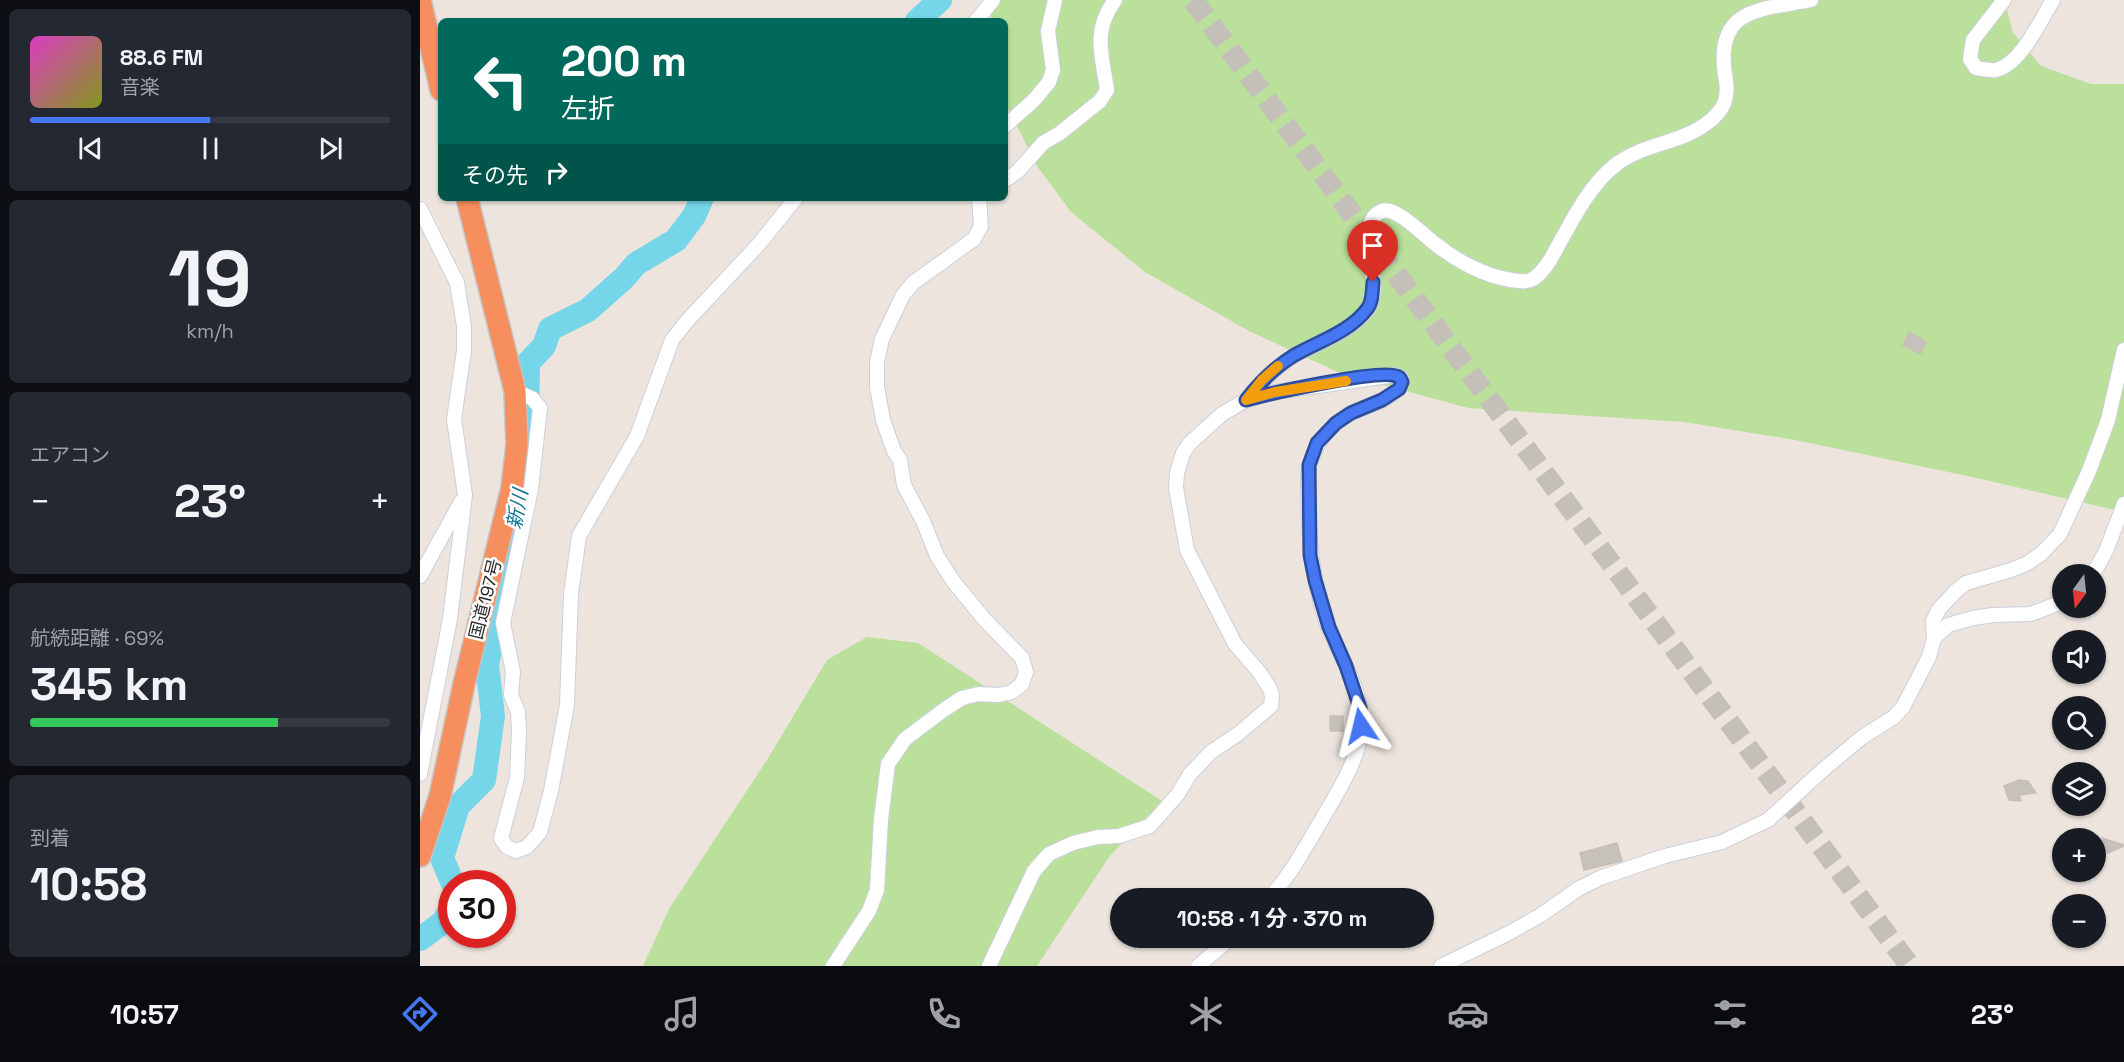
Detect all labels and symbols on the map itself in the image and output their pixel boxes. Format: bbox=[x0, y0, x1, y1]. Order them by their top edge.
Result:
pin bbox=[1347, 220, 1398, 282]
water label: 新川 bbox=[501, 485, 534, 531]
street label: 国道197号 bbox=[464, 556, 506, 642]
north arrow bbox=[2052, 564, 2106, 618]
position arrow bbox=[1329, 694, 1393, 758]
speed limit sign: 30 bbox=[438, 870, 516, 948]

